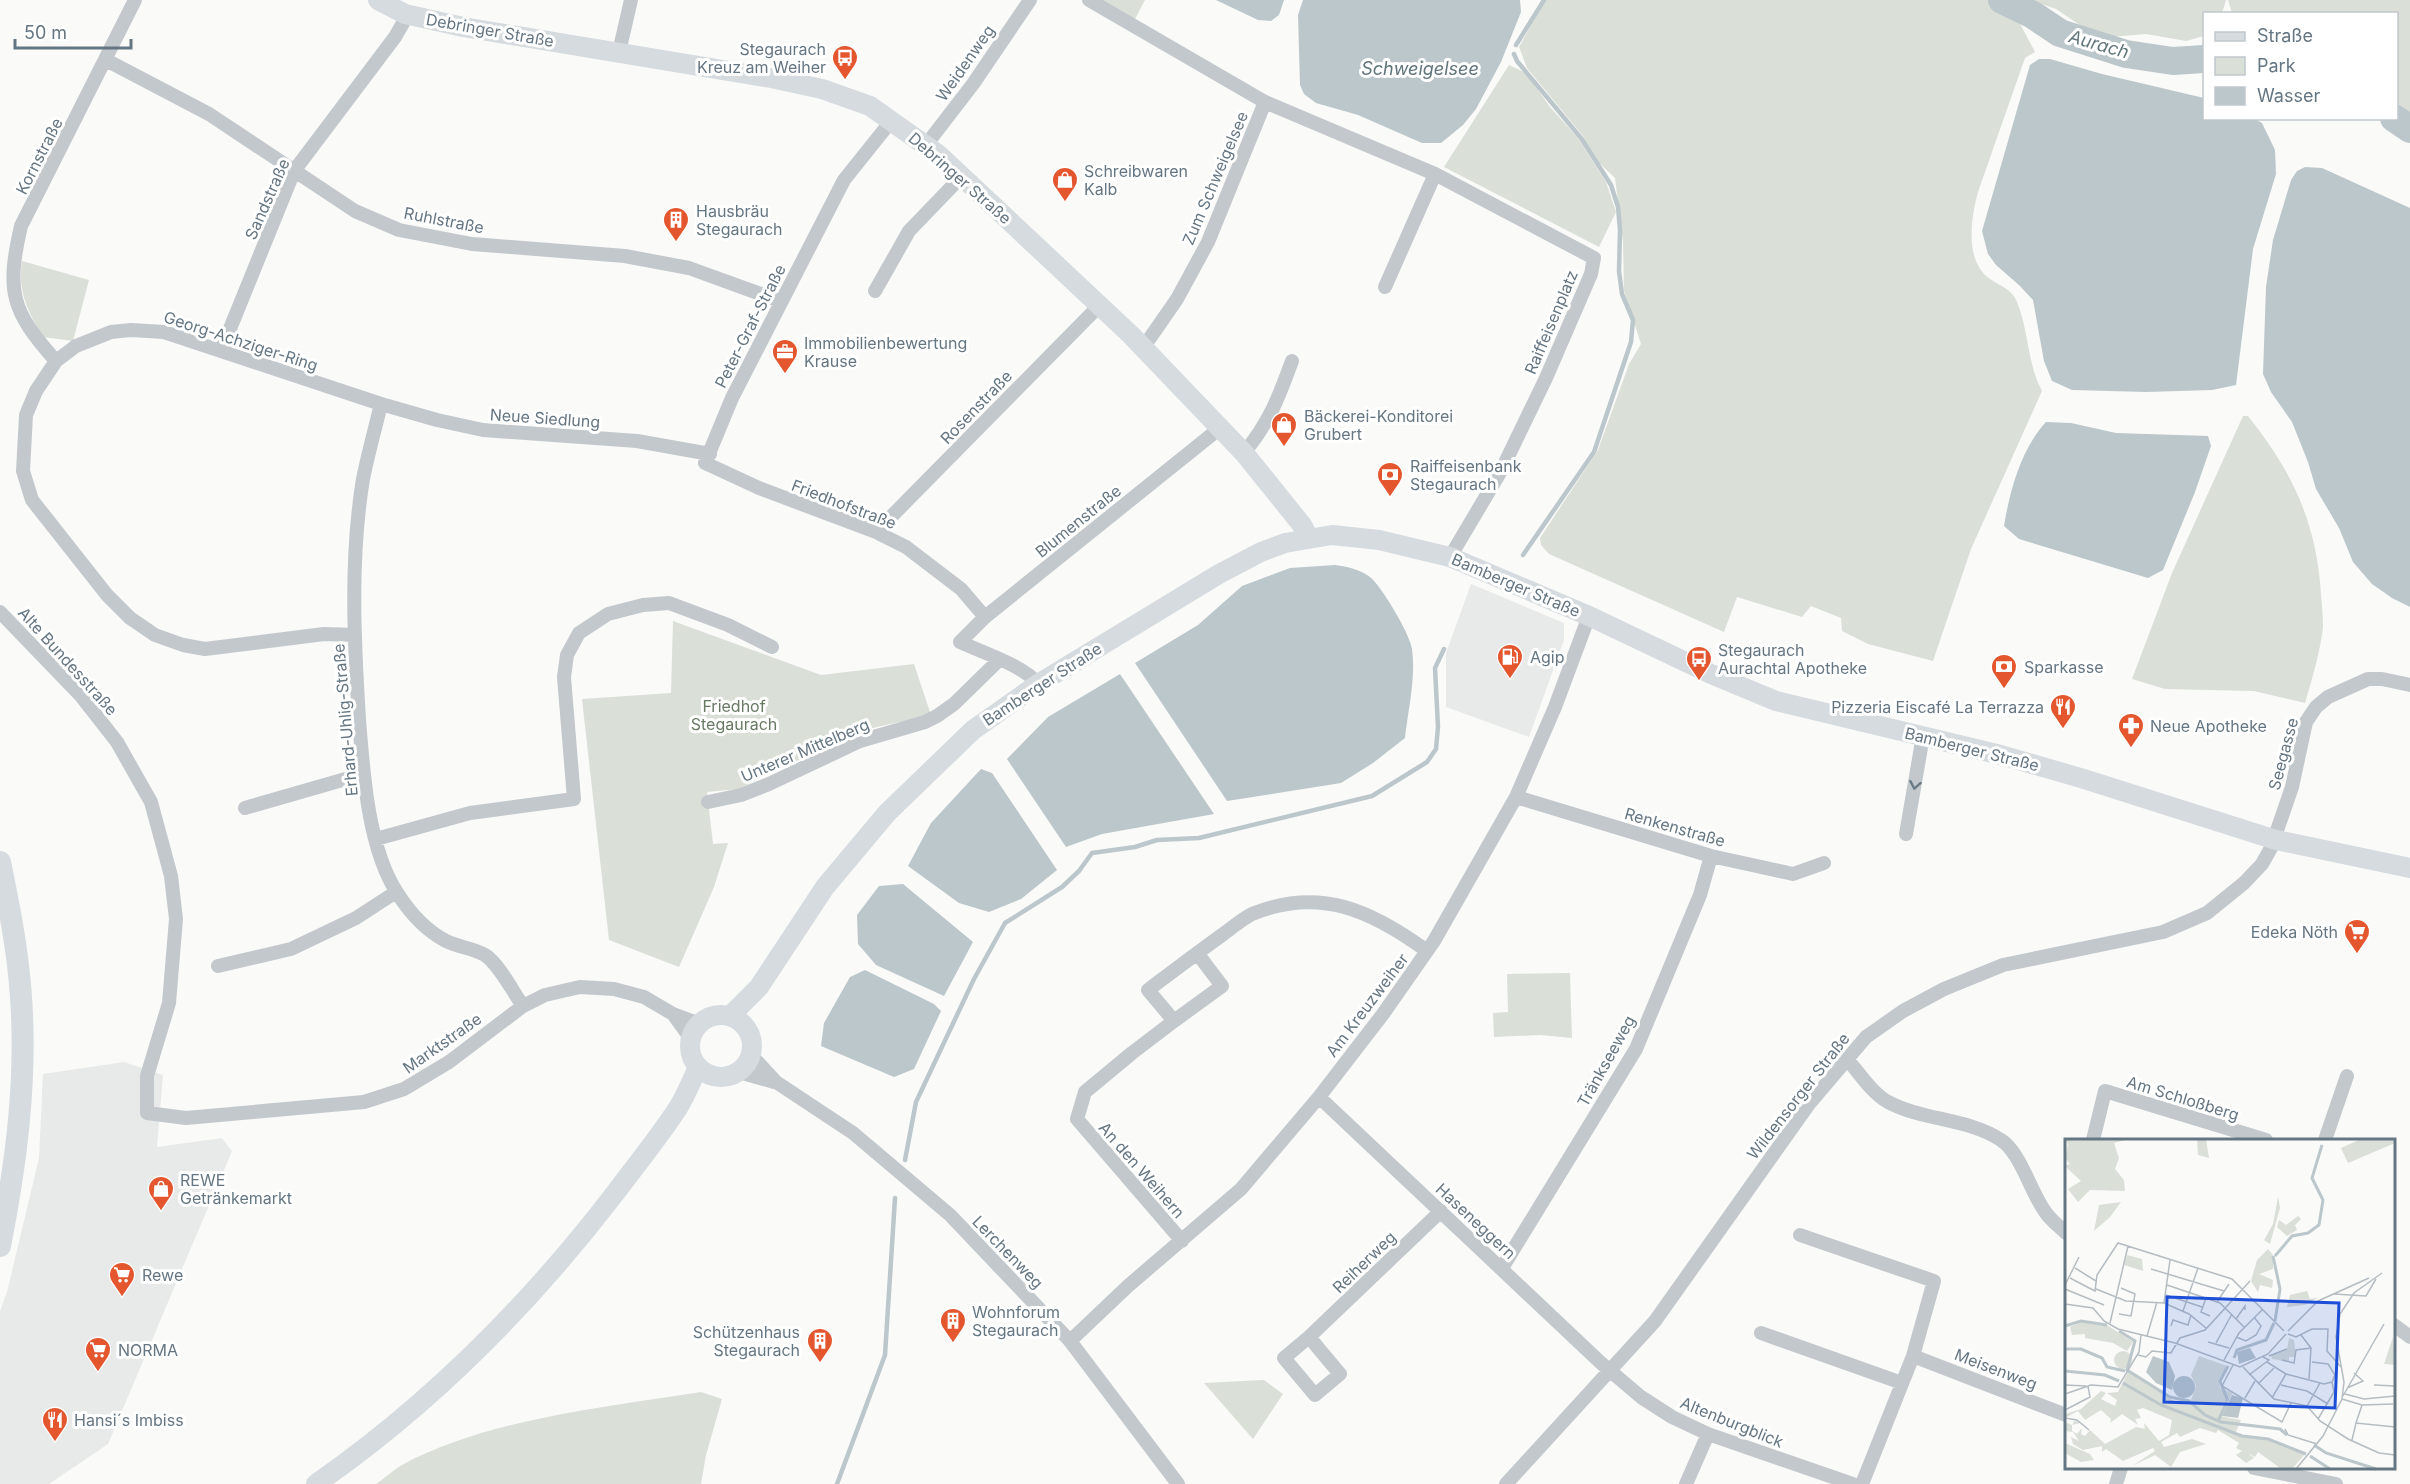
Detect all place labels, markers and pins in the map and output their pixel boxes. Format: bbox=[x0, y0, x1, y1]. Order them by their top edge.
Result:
place label: Stegaurach Kreuz am Weiher bbox=[697, 39, 826, 77]
bus stop icon: Stegaurach Kreuz am Weiher bbox=[830, 43, 860, 81]
place label: Schreibwaren Kalb bbox=[1084, 161, 1188, 199]
shop icon: Schreibwaren Kalb bbox=[1050, 165, 1080, 203]
place label: Hausbräu Stegaurach bbox=[696, 201, 783, 239]
building icon: Hausbräu Stegaurach bbox=[661, 205, 691, 243]
place label: Immobilienbewertung Krause bbox=[804, 333, 967, 371]
office icon: Immobilienbewertung Krause bbox=[770, 337, 800, 375]
place label: Bäckerei-Konditorei Grubert bbox=[1304, 406, 1453, 444]
shop icon: Bäckerei-Konditorei Grubert bbox=[1269, 410, 1299, 448]
place label: Raiffeisenbank Stegaurach bbox=[1410, 456, 1522, 494]
bank icon: Raiffeisenbank Stegaurach bbox=[1375, 460, 1405, 498]
place label: Stegaurach Aurachtal Apotheke bbox=[1718, 640, 1867, 678]
fuel station icon: Agip bbox=[1495, 642, 1525, 680]
bus stop icon: Stegaurach Aurachtal Apotheke bbox=[1684, 644, 1714, 682]
place label: Agip bbox=[1530, 647, 1565, 667]
bank icon: Sparkasse bbox=[1989, 652, 2019, 690]
place label: Sparkasse bbox=[2024, 657, 2103, 677]
restaurant icon: Pizzeria Eiscafé La Terrazza bbox=[2048, 692, 2078, 730]
place label: Pizzeria Eiscafé La Terrazza bbox=[1831, 697, 2044, 717]
pharmacy icon: Neue Apotheke bbox=[2116, 711, 2146, 749]
place label: Neue Apotheke bbox=[2150, 716, 2267, 736]
supermarket icon: Edeka Nöth bbox=[2342, 917, 2372, 955]
place label: Edeka Nöth bbox=[2251, 922, 2338, 942]
place label: REWE Getränkemarkt bbox=[180, 1170, 292, 1208]
shop icon: REWE Getränkemarkt bbox=[146, 1174, 176, 1212]
supermarket icon: Rewe bbox=[107, 1260, 137, 1298]
place label: Rewe bbox=[142, 1265, 183, 1285]
place label: Wohnforum Stegaurach bbox=[972, 1302, 1060, 1340]
building icon: Wohnforum Stegaurach bbox=[938, 1306, 968, 1344]
place label: Schützenhaus Stegaurach bbox=[693, 1322, 800, 1360]
building icon: Schützenhaus Stegaurach bbox=[805, 1326, 835, 1364]
supermarket icon: NORMA bbox=[83, 1335, 113, 1373]
place label: NORMA bbox=[118, 1340, 178, 1360]
restaurant icon: Hansi´s Imbiss bbox=[40, 1405, 70, 1443]
place label: Hansi´s Imbiss bbox=[74, 1410, 184, 1430]

